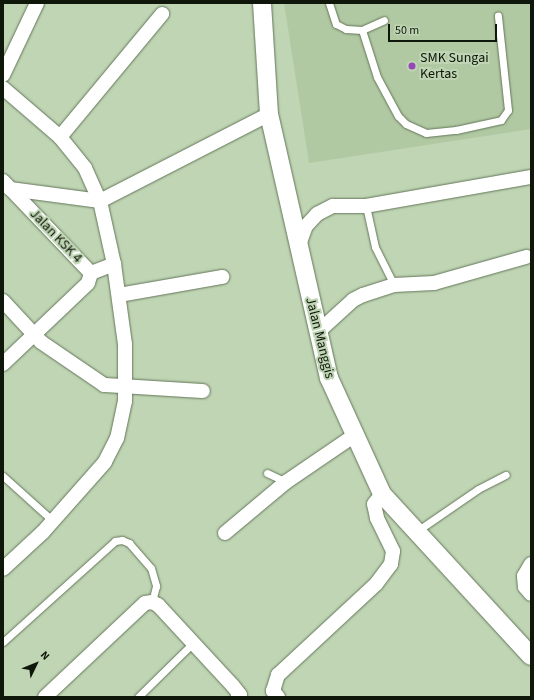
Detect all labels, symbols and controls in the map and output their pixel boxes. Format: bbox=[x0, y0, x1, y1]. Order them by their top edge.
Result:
scale bar bbox=[390, 16, 499, 42]
text: 50 m bbox=[395, 22, 419, 39]
place label: SMK Sungai Kertas bbox=[420, 50, 489, 82]
marker: SMK Sungai Kertas bbox=[407, 61, 417, 71]
street label: Jalan KSK 4 bbox=[26, 206, 86, 266]
street label: Jalan Manggis bbox=[302, 296, 338, 380]
north arrow bbox=[16, 644, 56, 684]
text: N bbox=[37, 648, 53, 663]

